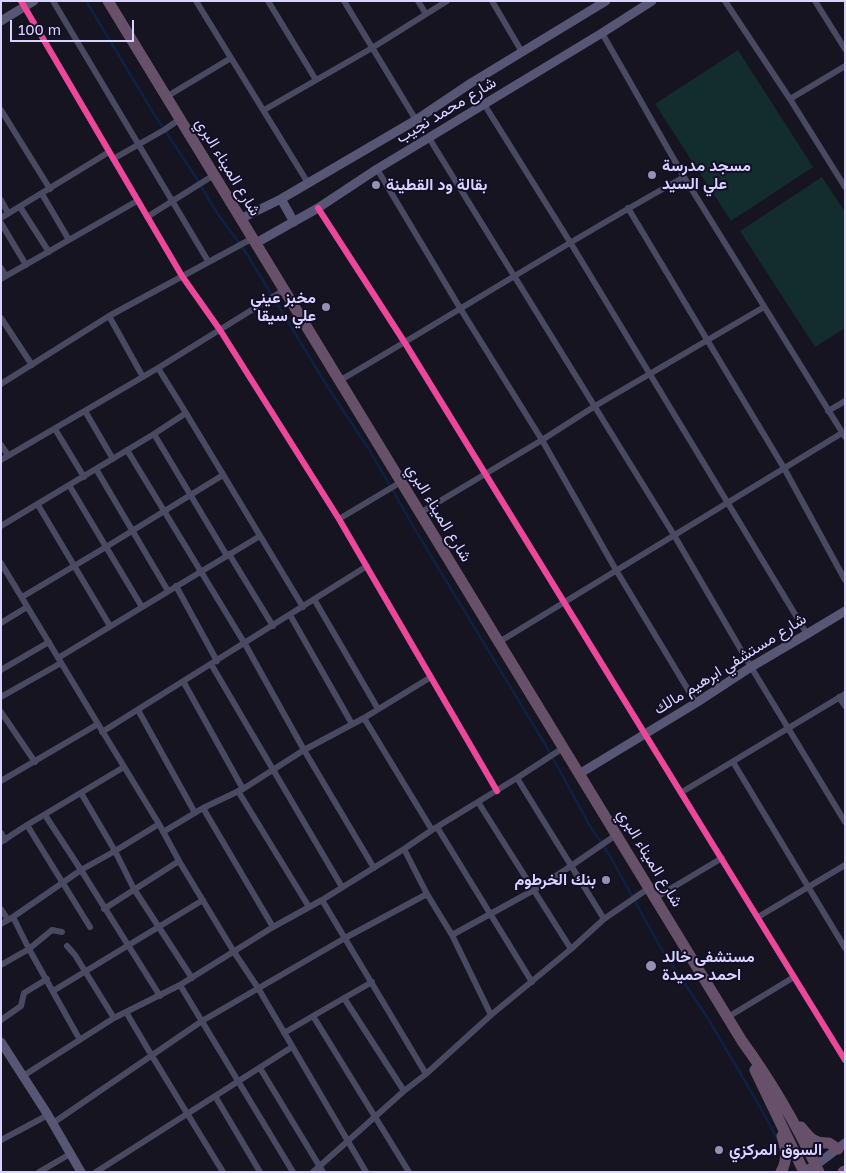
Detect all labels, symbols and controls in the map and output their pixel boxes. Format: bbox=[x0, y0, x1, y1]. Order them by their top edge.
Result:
scale bar bbox=[12, 10, 136, 42]
text: 100 m bbox=[18, 20, 61, 38]
street label: شارع محمد نجيب bbox=[392, 73, 500, 147]
street label: شارع الميناء البري bbox=[191, 115, 265, 219]
place label: مسجد مدرسة علي السيد bbox=[662, 156, 751, 194]
marker: مسجد مدرسة علي السيد bbox=[646, 169, 658, 181]
place label: بقالة ود القطينة bbox=[386, 175, 487, 195]
marker: بقالة ود القطينة bbox=[370, 179, 382, 191]
place label: مخبز عيني علي سيقا bbox=[250, 288, 316, 326]
marker: مخبز عيني علي سيقا bbox=[320, 301, 332, 313]
street label: شارع الميناء البري bbox=[402, 461, 476, 565]
street label: شارع مستشفي ابرهيم مالك bbox=[650, 609, 810, 719]
street label: شارع الميناء البري bbox=[613, 806, 687, 910]
place label: بنك الخرطوم bbox=[514, 870, 596, 890]
marker: بنك الخرطوم bbox=[600, 874, 612, 886]
place label: مستشفى خالد احمد حميدة bbox=[662, 947, 755, 985]
marker: مستشفى خالد احمد حميدة bbox=[644, 959, 658, 973]
place label: السوق المركزي bbox=[729, 1140, 822, 1160]
marker: السوق المركزي bbox=[713, 1144, 725, 1156]

